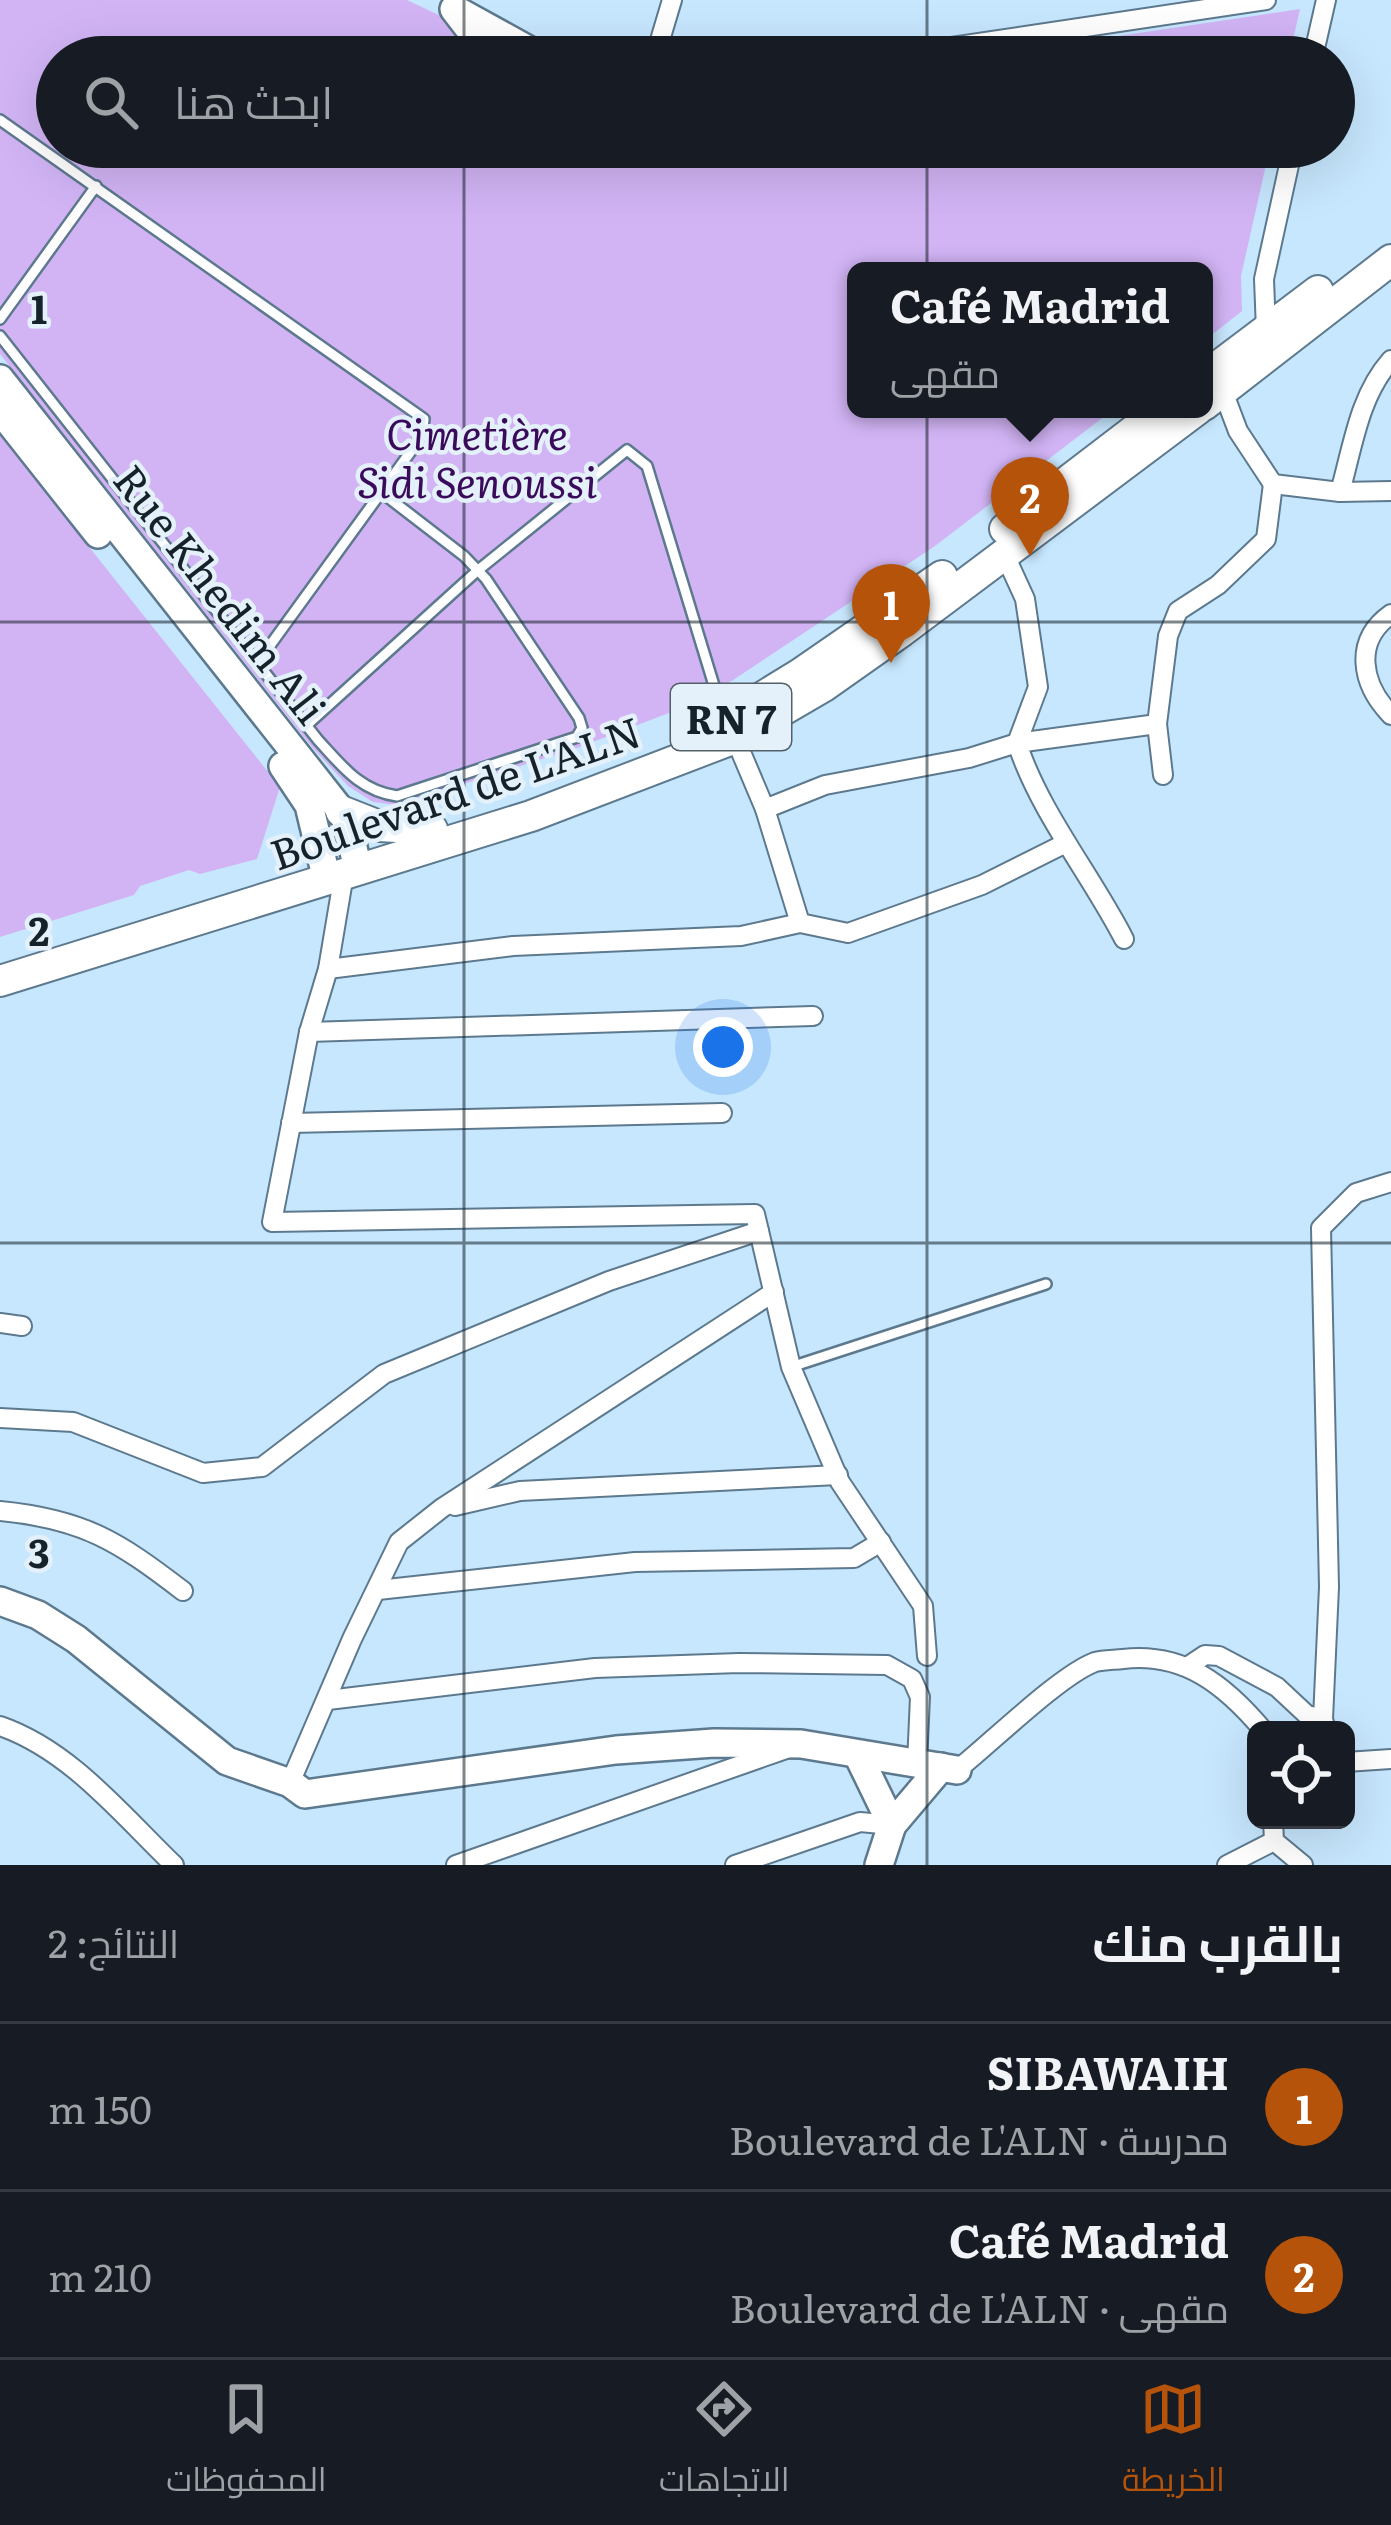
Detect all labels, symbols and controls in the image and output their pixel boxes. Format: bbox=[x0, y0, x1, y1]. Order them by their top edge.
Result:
search box bbox=[36, 36, 1355, 168]
text: ابحث هنا bbox=[174, 66, 333, 133]
icon: search bbox=[78, 69, 144, 135]
popup bbox=[847, 262, 1213, 418]
text: Café Madrid bbox=[890, 270, 1170, 337]
text: 1 bbox=[31, 278, 47, 336]
text: مقهى bbox=[890, 342, 1000, 400]
park label: Cimetière Sidi Senoussi bbox=[357, 401, 598, 511]
street label: Rue Khedim Ali bbox=[101, 450, 343, 736]
pin: 2 bbox=[991, 457, 1069, 556]
pin: 1 bbox=[852, 564, 930, 663]
road number: RN 7 bbox=[671, 684, 791, 750]
street label: Boulevard de L'ALN bbox=[261, 698, 649, 884]
text: 2 bbox=[29, 900, 49, 958]
your location bbox=[693, 1017, 753, 1077]
text: 3 bbox=[28, 1522, 50, 1580]
map controls bbox=[1247, 1721, 1355, 1829]
button: locate bbox=[1247, 1721, 1355, 1829]
text: بالقرب منك bbox=[1092, 1902, 1343, 1978]
text: النتائج: 2 bbox=[48, 1912, 179, 1970]
text: SIBAWAIH bbox=[987, 2037, 1229, 2104]
text: 150 m bbox=[48, 2078, 152, 2136]
text: 1 bbox=[1296, 2078, 1312, 2136]
text: مدرسة · Boulevard de L'ALN bbox=[729, 2109, 1229, 2167]
text: Café Madrid bbox=[949, 2205, 1229, 2272]
text: 210 m bbox=[48, 2246, 152, 2304]
text: 2 bbox=[1294, 2246, 1314, 2304]
text: مقهى · Boulevard de L'ALN bbox=[730, 2277, 1229, 2335]
tab: المحفوظات bbox=[166, 2376, 327, 2510]
tab: الاتجاهات bbox=[659, 2376, 790, 2510]
tab: الخريطة bbox=[1122, 2376, 1225, 2510]

